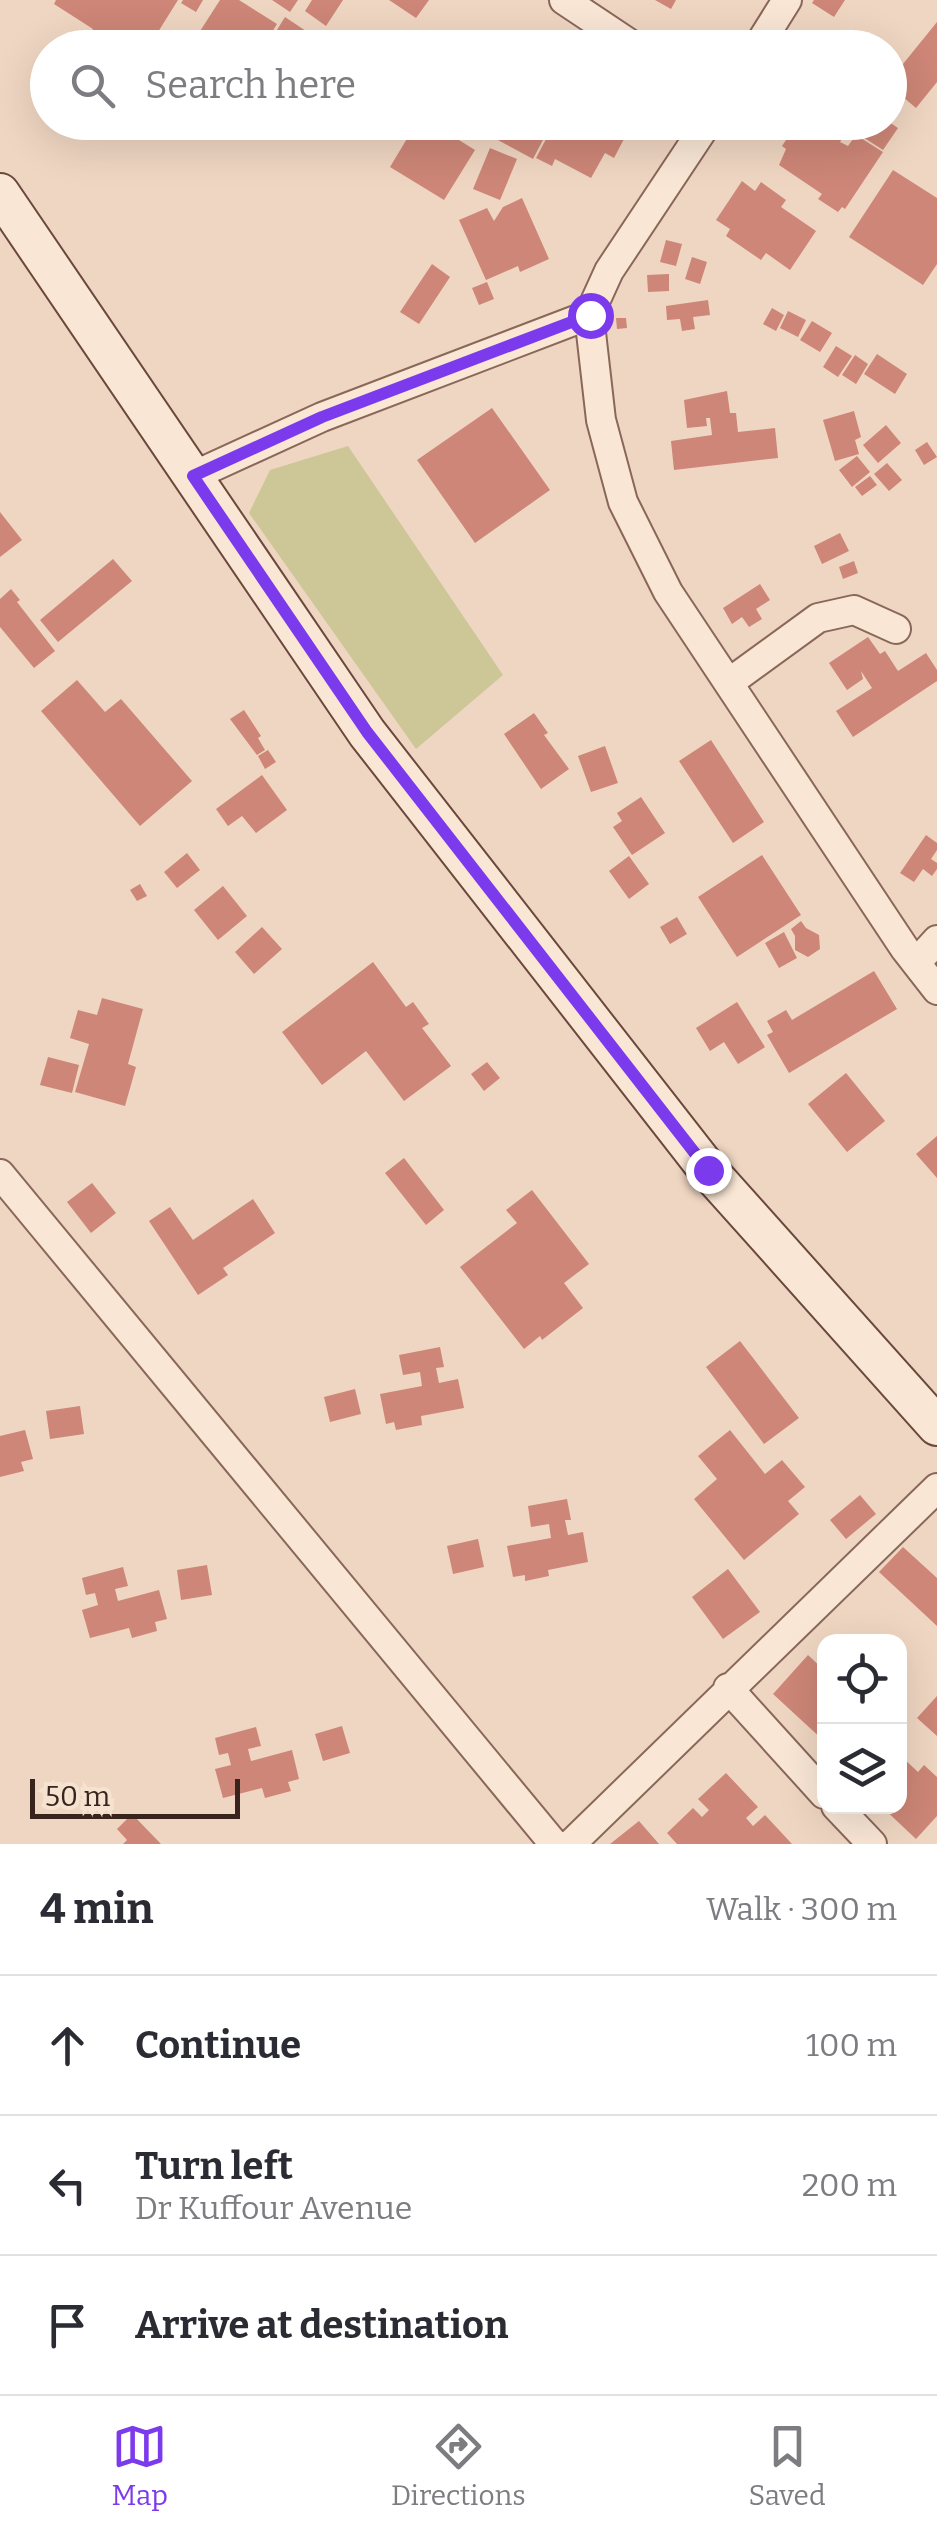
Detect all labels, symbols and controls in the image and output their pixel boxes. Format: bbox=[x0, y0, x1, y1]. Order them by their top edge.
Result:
search box bbox=[30, 30, 907, 140]
icon: search bbox=[65, 58, 120, 113]
text: Search here bbox=[145, 62, 356, 108]
route start bbox=[568, 293, 614, 339]
route end bbox=[686, 1148, 732, 1194]
map controls bbox=[817, 1634, 907, 1814]
button: locate bbox=[817, 1634, 907, 1724]
button: layers bbox=[817, 1724, 907, 1814]
scale bar bbox=[30, 1774, 240, 1818]
text: 50 m bbox=[45, 1780, 110, 1813]
text: 4 min bbox=[40, 1884, 154, 1934]
text: Walk · 300 m bbox=[706, 1890, 897, 1928]
icon: ahead bbox=[40, 2018, 95, 2073]
text: Continue bbox=[135, 2022, 301, 2068]
text: 100 m bbox=[806, 2026, 897, 2064]
text: Turn left bbox=[135, 2143, 293, 2189]
icon: left bbox=[40, 2158, 95, 2213]
text: 200 m bbox=[802, 2166, 897, 2204]
text: Dr Kuffour Avenue bbox=[135, 2189, 412, 2227]
icon: arrive bbox=[40, 2298, 95, 2353]
text: Arrive at destination bbox=[135, 2302, 508, 2348]
tab: Map bbox=[111, 2419, 168, 2512]
tab: Directions bbox=[391, 2419, 526, 2512]
tab: Saved bbox=[749, 2419, 826, 2512]

